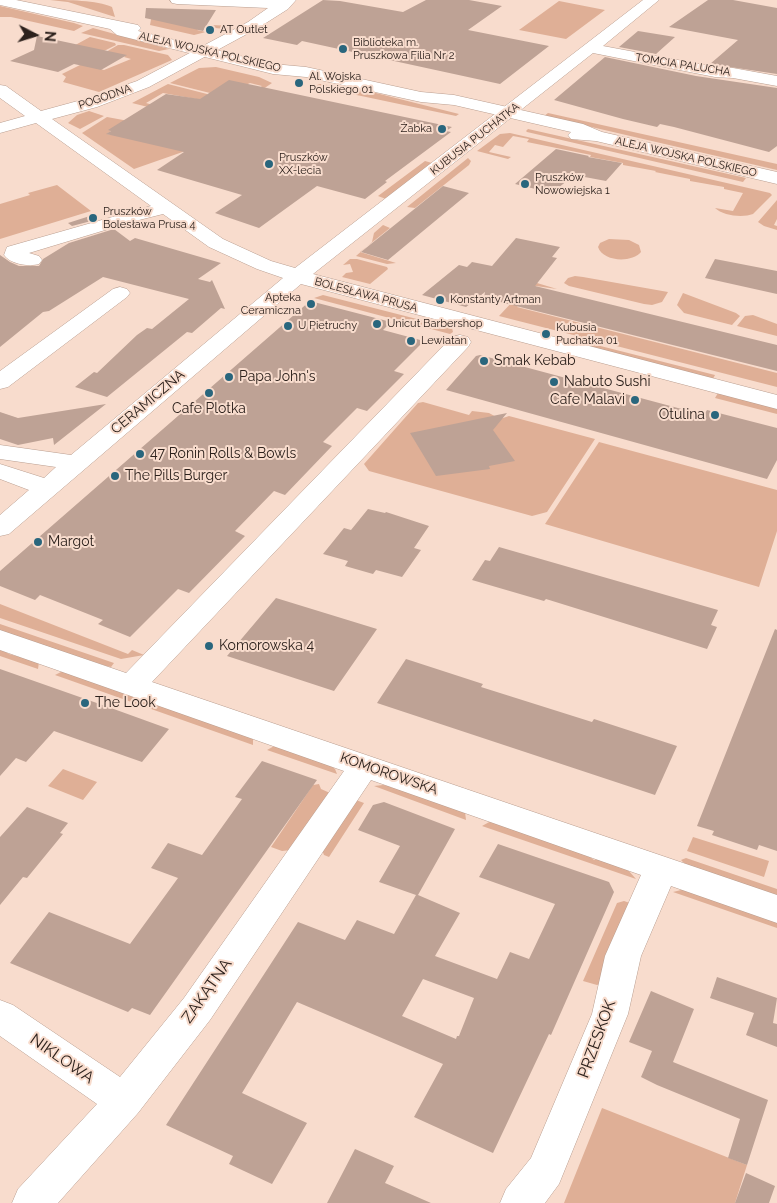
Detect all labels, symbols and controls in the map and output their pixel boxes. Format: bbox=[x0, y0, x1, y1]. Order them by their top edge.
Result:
north arrow bbox=[10, 10, 60, 60]
place label: AT Outlet bbox=[220, 23, 268, 37]
marker: AT Outlet bbox=[204, 24, 216, 36]
street label: ALEJA WOJSKA POLSKIEGO bbox=[138, 29, 282, 75]
text: N bbox=[42, 30, 58, 42]
place label: Biblioteka m. Pruszkowa Filia Nr 2 bbox=[353, 36, 454, 62]
marker: Biblioteka m. Pruszkowa Filia Nr 2 bbox=[337, 43, 349, 55]
street label: TOMCIA PALUCHA bbox=[635, 51, 731, 79]
place label: Al. Wojska Polskiego 01 bbox=[309, 70, 373, 96]
marker: Al. Wojska Polskiego 01 bbox=[293, 77, 305, 89]
street label: POGODNA bbox=[77, 82, 133, 112]
street label: KUBUSIA PUCHATKA bbox=[428, 100, 522, 178]
place label: Żabka bbox=[400, 122, 432, 136]
marker: Żabka bbox=[436, 123, 448, 135]
street label: ALEJA WOJSKA POLSKIEGO bbox=[614, 134, 758, 180]
place label: Pruszków XX-lecia bbox=[279, 151, 328, 177]
marker: Pruszków XX-lecia bbox=[263, 158, 275, 170]
place label: Pruszków Nowowiejska 1 bbox=[535, 171, 610, 197]
marker: Pruszków Nowowiejska 1 bbox=[519, 178, 531, 190]
place label: Pruszków Bolesława Prusa 4 bbox=[103, 205, 196, 231]
marker: Pruszków Bolesława Prusa 4 bbox=[87, 212, 99, 224]
street label: BOLESŁAWA PRUSA bbox=[313, 275, 419, 315]
place label: Apteka Ceramiczna bbox=[241, 291, 301, 317]
place label: Konstanty Artman bbox=[450, 293, 541, 307]
marker: Konstanty Artman bbox=[434, 294, 446, 306]
marker: Apteka Ceramiczna bbox=[305, 298, 317, 310]
place label: Unicut Barbershop bbox=[387, 317, 482, 331]
marker: Unicut Barbershop bbox=[371, 318, 383, 330]
place label: U Pietruchy bbox=[298, 319, 357, 333]
marker: U Pietruchy bbox=[282, 320, 294, 332]
place label: Kubusia Puchatka 01 bbox=[556, 321, 618, 347]
marker: Kubusia Puchatka 01 bbox=[540, 328, 552, 340]
place label: Lewiatan bbox=[421, 334, 467, 348]
marker: Lewiatan bbox=[405, 335, 417, 347]
place label: Smak Kebab bbox=[494, 353, 576, 369]
marker: Smak Kebab bbox=[478, 355, 490, 367]
street label: CERAMICZNA bbox=[108, 366, 188, 438]
place label: Papa John's bbox=[239, 369, 316, 385]
marker: Papa John's bbox=[223, 371, 235, 383]
place label: Nabuto Sushi bbox=[564, 374, 651, 390]
marker: Nabuto Sushi bbox=[548, 376, 560, 388]
marker: Cafe Plotka bbox=[203, 387, 215, 399]
place label: Cafe Malavi bbox=[550, 392, 625, 408]
marker: Cafe Malavi bbox=[629, 394, 641, 406]
place label: Cafe Plotka bbox=[172, 401, 246, 417]
place label: Otulina bbox=[659, 407, 705, 423]
marker: Otulina bbox=[709, 409, 721, 421]
place label: 47 Ronin Rolls & Bowls bbox=[150, 446, 296, 462]
marker: 47 Ronin Rolls & Bowls bbox=[134, 448, 146, 460]
place label: The Pills Burger bbox=[125, 468, 227, 484]
marker: The Pills Burger bbox=[109, 470, 121, 482]
place label: Margot bbox=[48, 534, 94, 550]
marker: Margot bbox=[32, 536, 44, 548]
place label: Komorowska 4 bbox=[219, 638, 314, 654]
marker: Komorowska 4 bbox=[203, 640, 215, 652]
place label: The Look bbox=[95, 695, 156, 711]
marker: The Look bbox=[79, 697, 91, 709]
street label: KOMOROWSKA bbox=[338, 749, 440, 799]
street label: ZAKĄTNA bbox=[178, 955, 236, 1027]
street label: PRZESKOK bbox=[574, 997, 620, 1081]
street label: NIKLOWA bbox=[26, 1030, 98, 1088]

